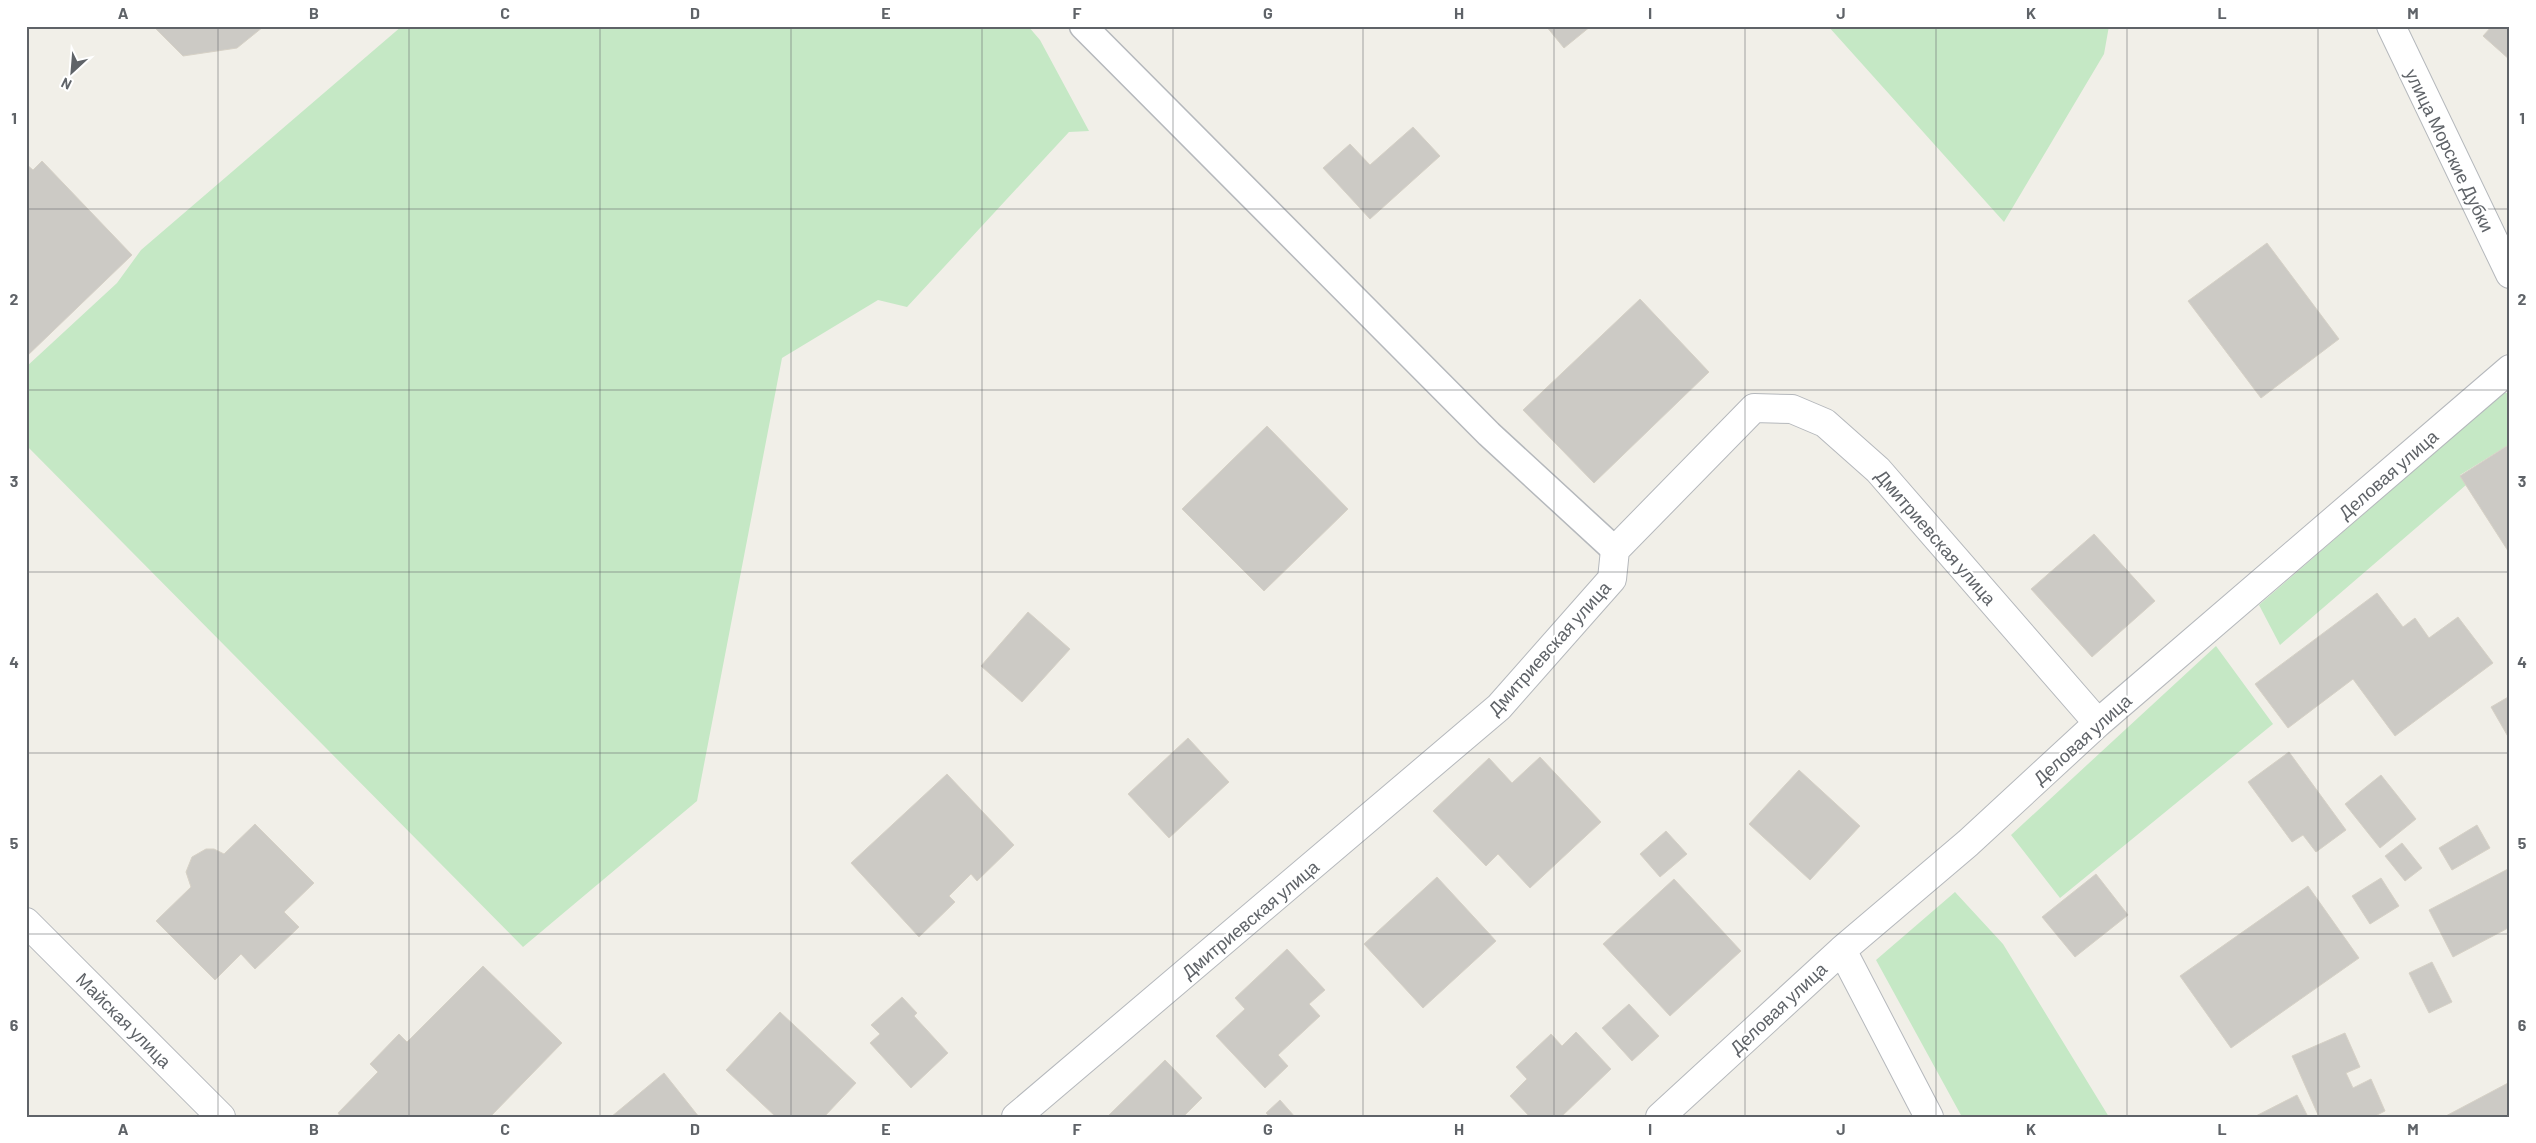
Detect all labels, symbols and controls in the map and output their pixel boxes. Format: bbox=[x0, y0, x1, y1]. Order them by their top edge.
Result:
text: A bbox=[118, 3, 129, 22]
text: B bbox=[309, 3, 319, 22]
text: C bbox=[500, 3, 510, 22]
text: D bbox=[690, 3, 700, 22]
text: E bbox=[881, 3, 891, 22]
text: F bbox=[1073, 3, 1082, 22]
text: G bbox=[1263, 3, 1273, 22]
text: H bbox=[1454, 3, 1464, 22]
text: I bbox=[1648, 3, 1652, 22]
text: J bbox=[1836, 3, 1846, 22]
text: K bbox=[2026, 3, 2036, 22]
text: L bbox=[2217, 3, 2227, 22]
text: M bbox=[2407, 3, 2419, 22]
north arrow bbox=[48, 48, 98, 98]
street label: улица Морские Дубки bbox=[2401, 65, 2499, 235]
text: N bbox=[58, 74, 74, 94]
text: 1 bbox=[11, 108, 17, 127]
text: 1 bbox=[2519, 108, 2525, 127]
text: 2 bbox=[10, 289, 19, 308]
text: 2 bbox=[2518, 289, 2527, 308]
street label: Деловая улица bbox=[2334, 424, 2443, 523]
street label: Дмитриевская улица bbox=[1871, 465, 2002, 610]
text: 3 bbox=[10, 471, 18, 490]
text: 3 bbox=[2518, 471, 2526, 490]
street label: Дмитриевская улица bbox=[1483, 576, 1616, 719]
text: 4 bbox=[9, 652, 19, 671]
text: 4 bbox=[2517, 652, 2527, 671]
street label: Деловая улица bbox=[2028, 689, 2136, 789]
text: 5 bbox=[10, 833, 19, 852]
text: 5 bbox=[2518, 833, 2527, 852]
street label: Дмитриевская улица bbox=[1177, 855, 1324, 983]
street label: Деловая улица bbox=[1725, 957, 1832, 1059]
street label: Майская улица bbox=[72, 968, 177, 1073]
text: 6 bbox=[10, 1015, 19, 1034]
text: 6 bbox=[2518, 1015, 2527, 1034]
text: A bbox=[118, 1119, 129, 1138]
text: B bbox=[309, 1119, 319, 1138]
text: C bbox=[500, 1119, 510, 1138]
text: D bbox=[690, 1119, 700, 1138]
text: E bbox=[881, 1119, 891, 1138]
text: F bbox=[1073, 1119, 1082, 1138]
text: G bbox=[1263, 1119, 1273, 1138]
text: H bbox=[1454, 1119, 1464, 1138]
text: I bbox=[1648, 1119, 1652, 1138]
text: J bbox=[1836, 1119, 1846, 1138]
text: K bbox=[2026, 1119, 2036, 1138]
text: L bbox=[2217, 1119, 2227, 1138]
text: M bbox=[2407, 1119, 2419, 1138]

